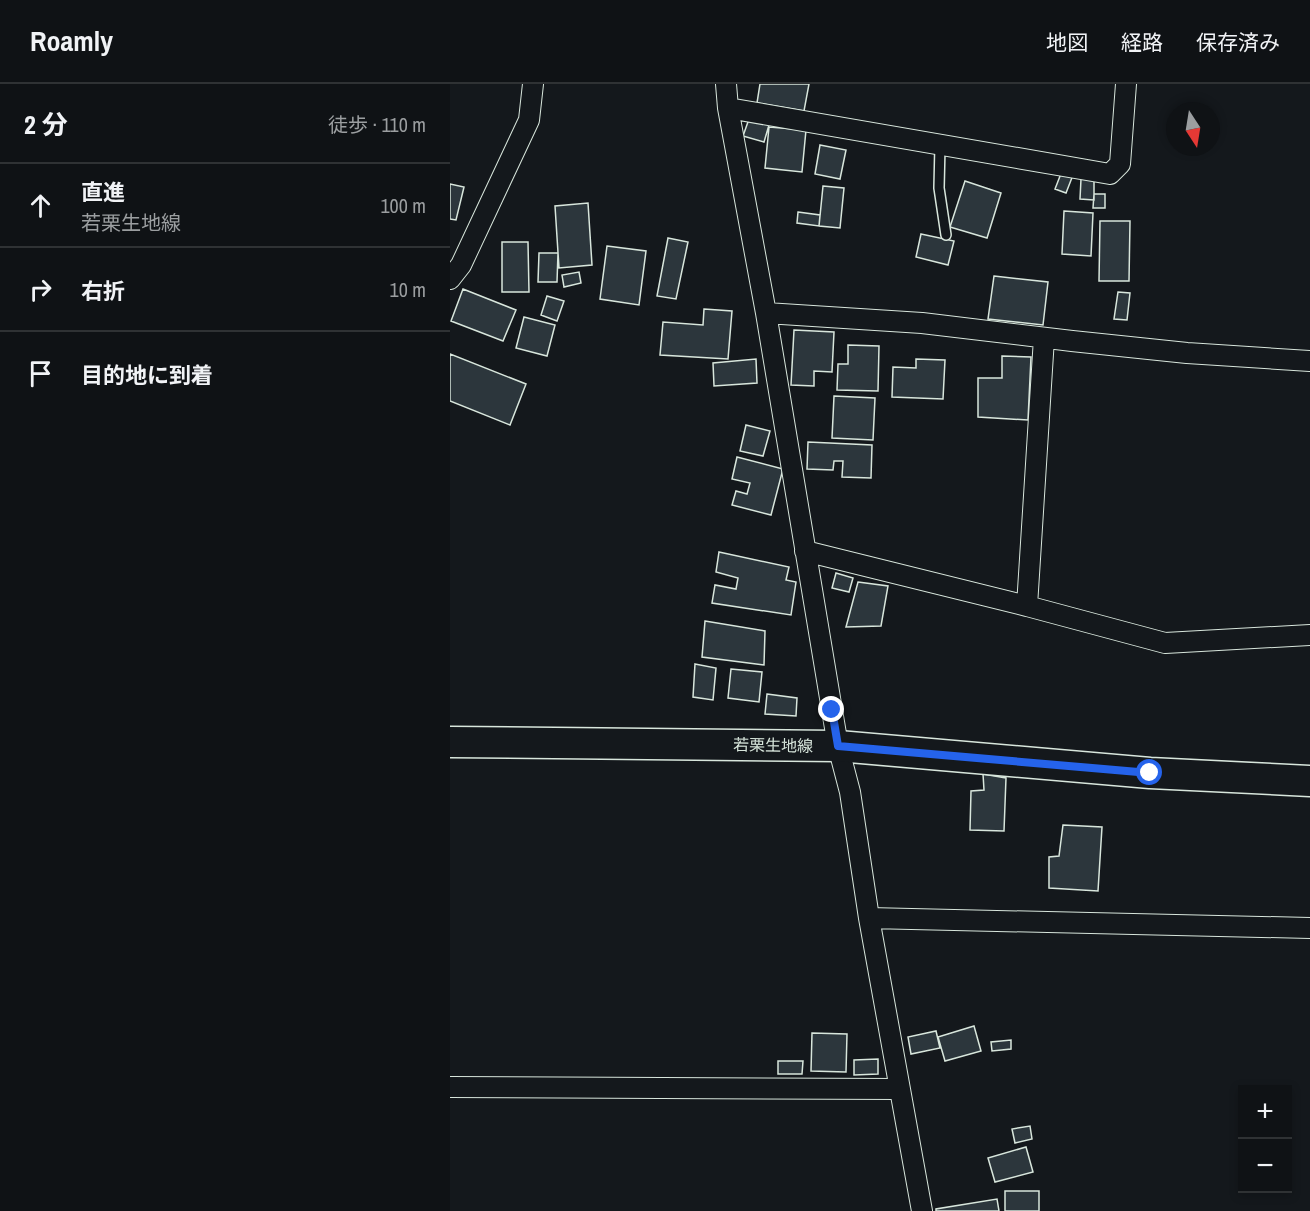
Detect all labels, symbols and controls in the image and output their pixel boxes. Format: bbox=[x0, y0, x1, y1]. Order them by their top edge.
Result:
text: Roamly bbox=[30, 22, 113, 60]
text: 地図 bbox=[1046, 28, 1088, 57]
text: 経路 bbox=[1121, 28, 1163, 57]
text: 保存済み bbox=[1196, 28, 1280, 57]
north arrow bbox=[1166, 102, 1220, 156]
text: 2 分 bbox=[24, 107, 68, 142]
text: 徒歩 · 110 m bbox=[328, 111, 426, 138]
text: 直進 bbox=[81, 177, 125, 207]
icon: ahead bbox=[24, 189, 57, 222]
text: 100 m bbox=[380, 192, 426, 219]
text: 若栗生地線 bbox=[81, 209, 181, 236]
icon: right bbox=[24, 273, 57, 306]
text: 右折 bbox=[81, 276, 125, 306]
text: 10 m bbox=[390, 276, 426, 303]
icon: arrive bbox=[24, 357, 57, 390]
text: 目的地に到着 bbox=[81, 360, 213, 390]
route end bbox=[818, 696, 844, 722]
street label: 若栗生地線 bbox=[733, 733, 813, 757]
route start bbox=[1136, 759, 1162, 785]
map controls bbox=[1238, 1085, 1292, 1193]
button: + bbox=[1238, 1085, 1292, 1139]
button: − bbox=[1238, 1139, 1292, 1193]

